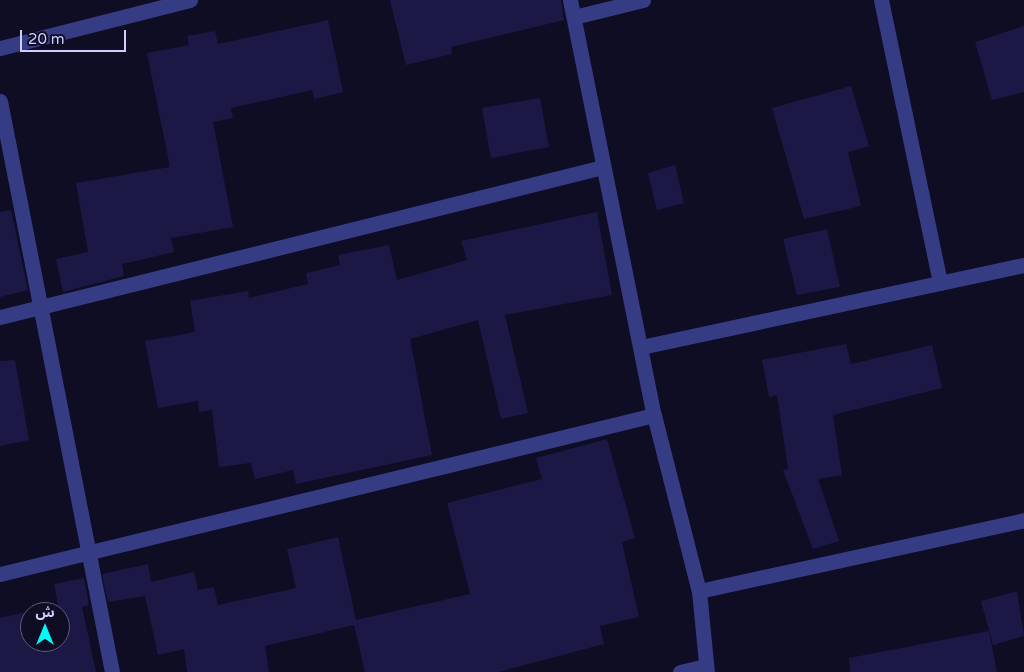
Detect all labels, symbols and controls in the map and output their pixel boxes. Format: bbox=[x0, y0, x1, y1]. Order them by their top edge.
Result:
scale bar bbox=[22, 20, 129, 52]
text: 20 m bbox=[28, 30, 65, 48]
north arrow bbox=[20, 602, 70, 652]
text: ش bbox=[35, 604, 55, 621]

